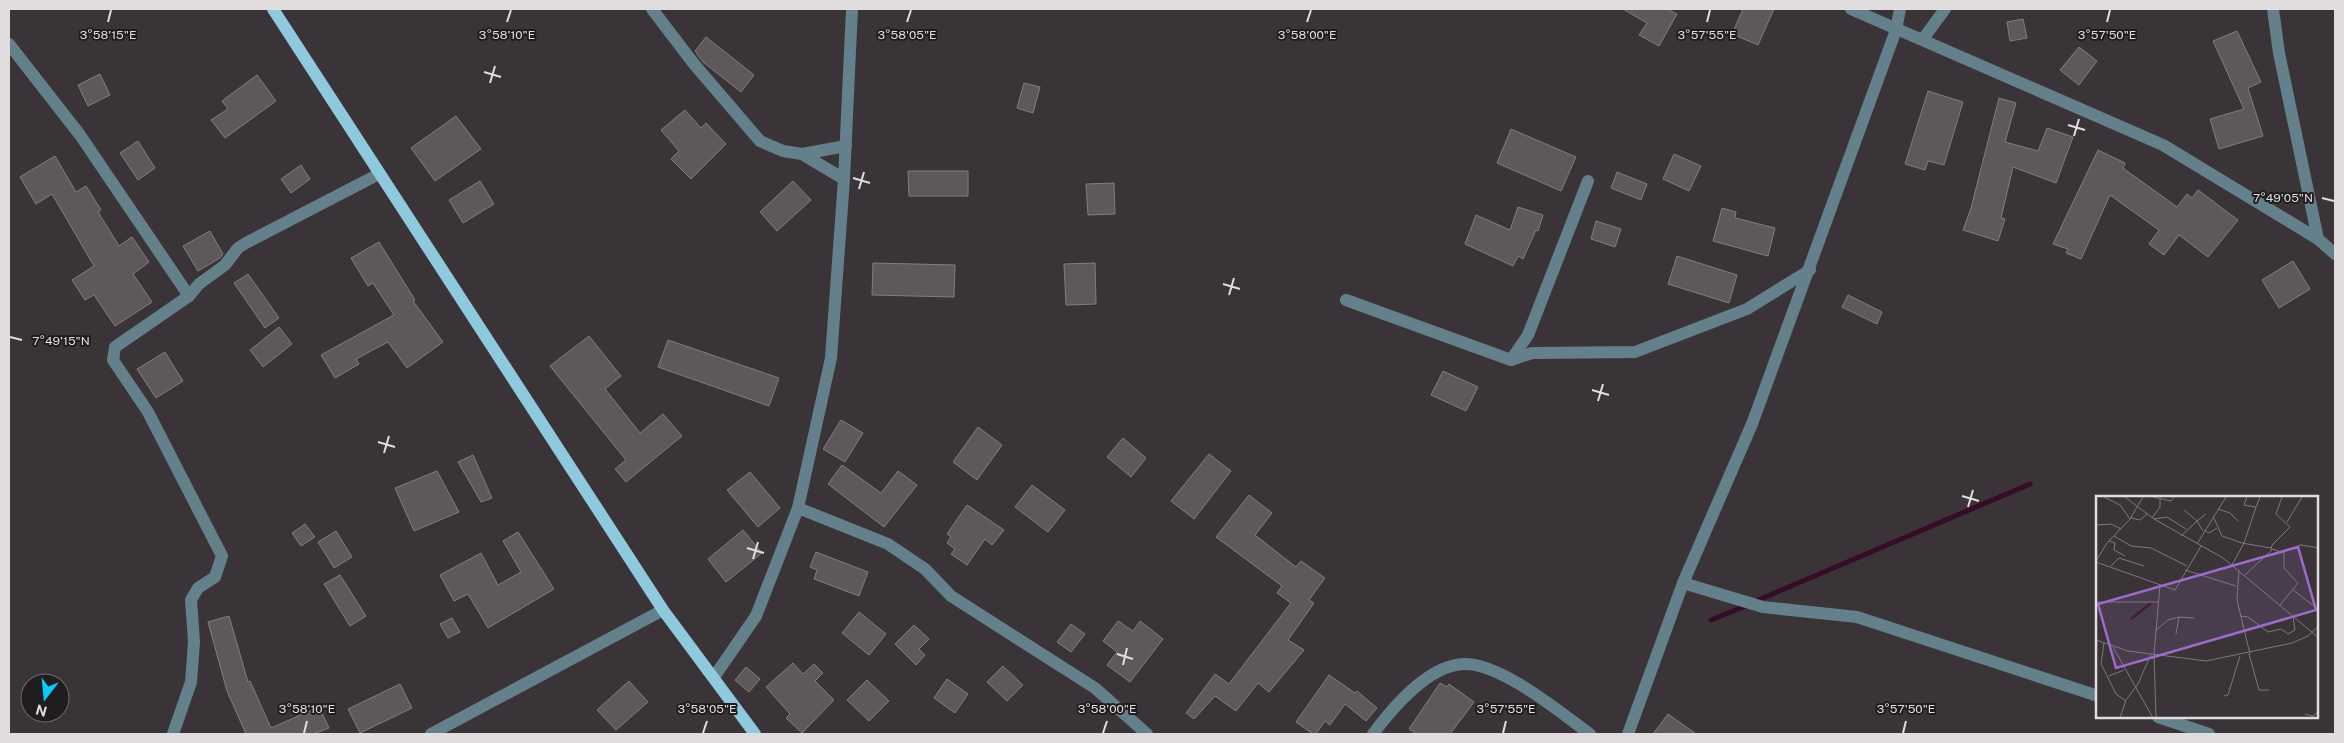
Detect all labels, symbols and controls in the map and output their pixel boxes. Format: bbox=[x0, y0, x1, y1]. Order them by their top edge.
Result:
text: 3°58'15"E bbox=[80, 28, 136, 42]
text: 3°58'10"E bbox=[479, 28, 535, 42]
text: 3°58'05"E bbox=[877, 28, 937, 42]
text: 3°58'00"E bbox=[1278, 28, 1336, 42]
text: 3°57'55"E bbox=[1678, 28, 1736, 42]
text: 3°57'50"E bbox=[2078, 28, 2136, 42]
text: 7°49'05"N bbox=[2253, 191, 2313, 205]
text: 7°49'15"N bbox=[32, 334, 90, 348]
inset map bbox=[2096, 496, 2319, 718]
north arrow bbox=[20, 673, 70, 723]
text: N bbox=[34, 701, 49, 720]
text: 3°58'10"E bbox=[279, 702, 335, 716]
text: 3°58'05"E bbox=[677, 702, 737, 716]
text: 3°58'00"E bbox=[1078, 702, 1136, 716]
text: 3°57'55"E bbox=[1477, 702, 1535, 716]
text: 3°57'50"E bbox=[1877, 702, 1935, 716]

